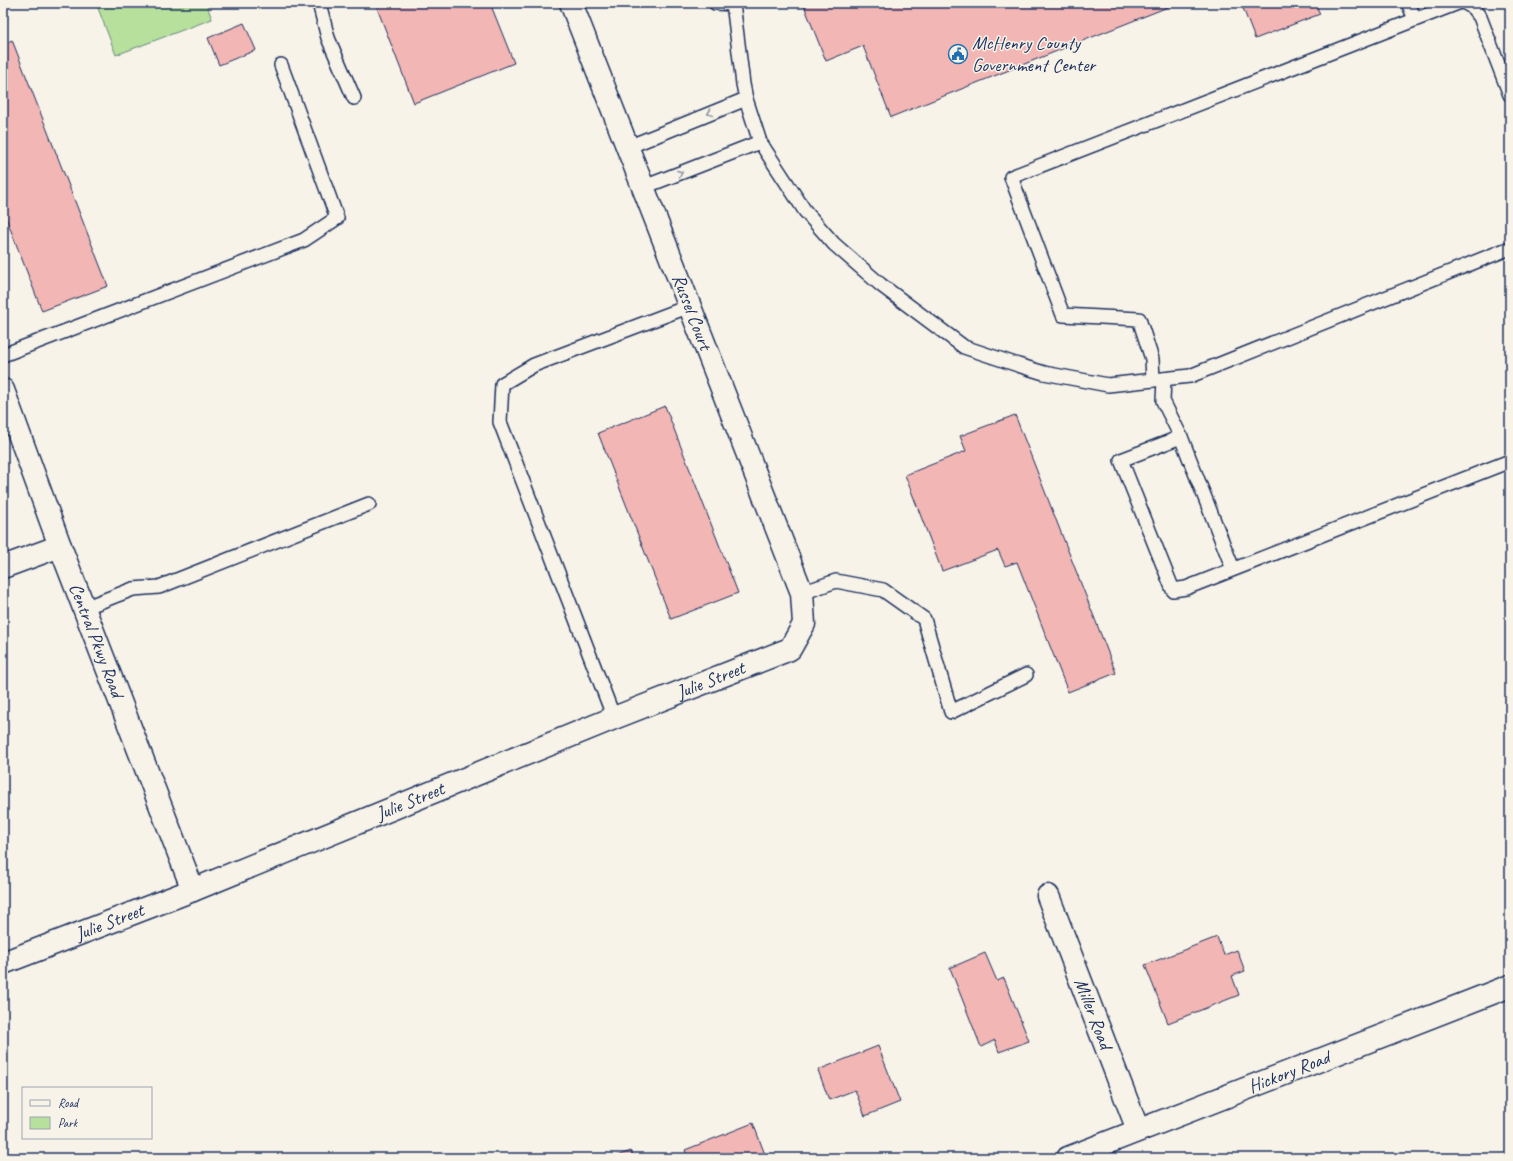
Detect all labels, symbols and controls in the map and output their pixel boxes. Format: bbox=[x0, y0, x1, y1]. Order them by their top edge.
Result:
place label: McHenry County Government Center bbox=[972, 31, 1097, 77]
public building icon: McHenry County Government Center bbox=[947, 43, 969, 65]
one-way arrow bbox=[707, 109, 714, 117]
one-way arrow bbox=[677, 170, 684, 178]
street label: Russel Court bbox=[667, 271, 718, 355]
street label: Central Pkwy Road bbox=[64, 580, 131, 704]
street label: Julie Street bbox=[672, 655, 750, 705]
street label: Julie Street bbox=[372, 776, 449, 826]
street label: Julie Street bbox=[71, 898, 149, 946]
street label: Miller Road bbox=[1069, 975, 1119, 1056]
street label: Hickory Road bbox=[1245, 1044, 1336, 1099]
legend bbox=[22, 1087, 152, 1139]
text: Road bbox=[58, 1095, 80, 1111]
text: Park bbox=[58, 1115, 79, 1131]

